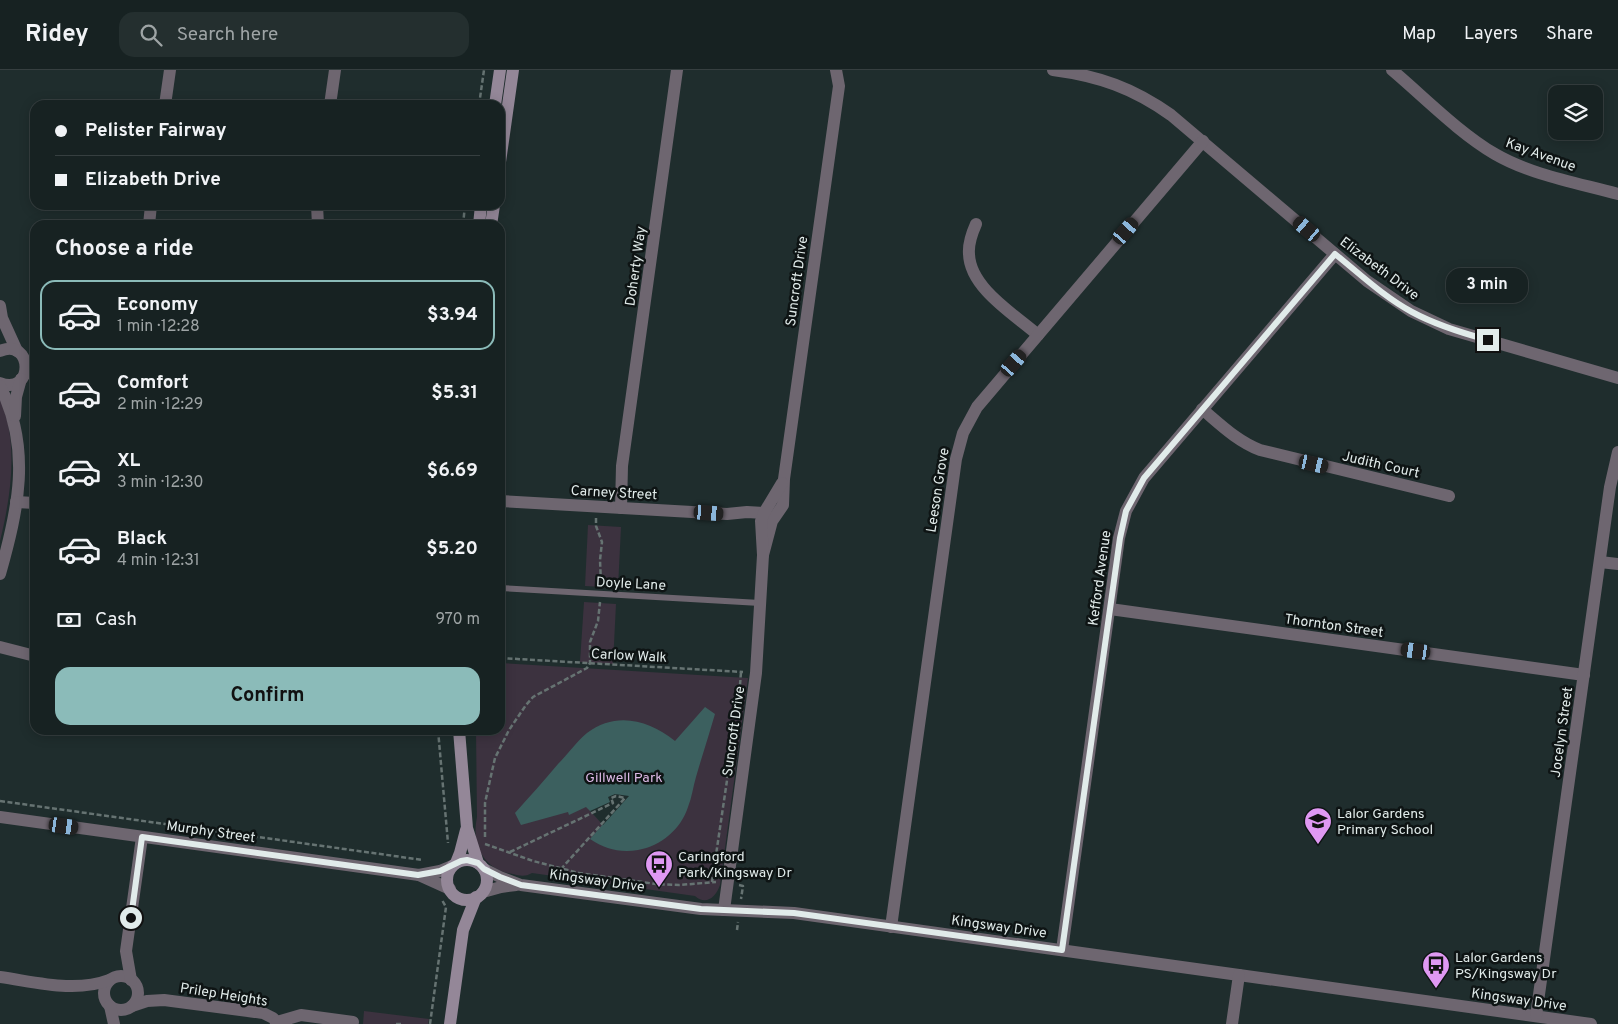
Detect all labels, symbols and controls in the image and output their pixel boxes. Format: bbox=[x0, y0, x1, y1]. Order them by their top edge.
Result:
search box bbox=[119, 12, 469, 57]
text: Ridey bbox=[25, 20, 89, 50]
icon: search bbox=[137, 21, 165, 49]
text: Search here bbox=[177, 23, 278, 47]
text: Map bbox=[1402, 23, 1436, 46]
text: Layers bbox=[1464, 23, 1518, 46]
text: Share bbox=[1546, 23, 1593, 46]
map controls bbox=[1548, 85, 1603, 140]
button: layers bbox=[1548, 85, 1603, 140]
text: Pelister Fairway bbox=[85, 119, 227, 143]
street label: Kay Avenue bbox=[1503, 135, 1578, 176]
text: Elizabeth Drive bbox=[85, 168, 221, 192]
car bbox=[1290, 214, 1323, 244]
car bbox=[1110, 215, 1141, 247]
street label: Doherty Way bbox=[622, 225, 650, 307]
street label: Elizabeth Drive bbox=[1336, 234, 1422, 305]
street label: Suncroft Drive bbox=[783, 235, 812, 327]
text: Choose a ride bbox=[55, 236, 193, 263]
callout: 3 min bbox=[1447, 268, 1529, 302]
text: 3 min bbox=[1466, 275, 1508, 295]
icon: car bbox=[57, 293, 102, 338]
text: Economy bbox=[117, 293, 198, 317]
text: $3.94 bbox=[427, 303, 478, 327]
text: 1 min · 12:28 bbox=[117, 317, 200, 337]
route end bbox=[1477, 329, 1499, 351]
car bbox=[998, 347, 1029, 379]
icon: car bbox=[57, 371, 102, 416]
text: Comfort bbox=[117, 371, 189, 395]
text: $5.31 bbox=[431, 381, 478, 405]
text: 2 min · 12:29 bbox=[117, 395, 203, 415]
street label: Leeson Grove bbox=[923, 447, 954, 534]
street label: Judith Court bbox=[1340, 448, 1421, 483]
icon: car bbox=[57, 449, 102, 494]
text: XL bbox=[117, 449, 140, 473]
car bbox=[1297, 453, 1330, 475]
text: $6.69 bbox=[427, 459, 478, 483]
text: 3 min · 12:30 bbox=[117, 473, 204, 493]
street label: Carney Street bbox=[570, 483, 658, 504]
car bbox=[693, 504, 724, 522]
icon: car bbox=[57, 527, 102, 572]
text: Black bbox=[117, 527, 167, 551]
street label: Kefford Avenue bbox=[1085, 529, 1116, 627]
text: $5.20 bbox=[426, 537, 478, 561]
text: 4 min · 12:31 bbox=[117, 551, 200, 571]
street label: Doyle Lane bbox=[596, 574, 666, 595]
icon: cash bbox=[55, 606, 83, 634]
text: Cash bbox=[95, 608, 137, 632]
text: 970 m bbox=[435, 610, 480, 630]
street label: Thornton Street bbox=[1283, 611, 1384, 642]
car bbox=[1400, 641, 1431, 661]
street label: Carlow Walk bbox=[590, 646, 667, 667]
button: Confirm bbox=[55, 667, 480, 725]
street label: Suncroft Drive bbox=[720, 685, 749, 777]
street label: Jocelyn Street bbox=[1548, 686, 1577, 779]
park label: Gillwell Park bbox=[585, 770, 663, 787]
school or university icon: Lalor Gardens Primary School bbox=[1303, 806, 1333, 845]
place label: Lalor Gardens Primary School bbox=[1337, 806, 1433, 839]
car bbox=[48, 816, 79, 836]
street label: Murphy Street bbox=[165, 818, 256, 847]
bus stop icon: Caringford Park/Kingsway Dr bbox=[644, 849, 674, 888]
place label: Caringford Park/Kingsway Dr bbox=[678, 849, 792, 882]
street label: Kingsway Drive bbox=[548, 866, 646, 897]
route start bbox=[120, 907, 142, 929]
street label: Kingsway Drive bbox=[950, 912, 1048, 943]
bus stop icon: Lalor Gardens PS/Kingsway Dr bbox=[1421, 950, 1451, 989]
place label: Lalor Gardens PS/Kingsway Dr bbox=[1455, 950, 1557, 983]
street label: Prilep Heights bbox=[179, 980, 269, 1011]
street label: Kingsway Drive bbox=[1470, 985, 1568, 1016]

